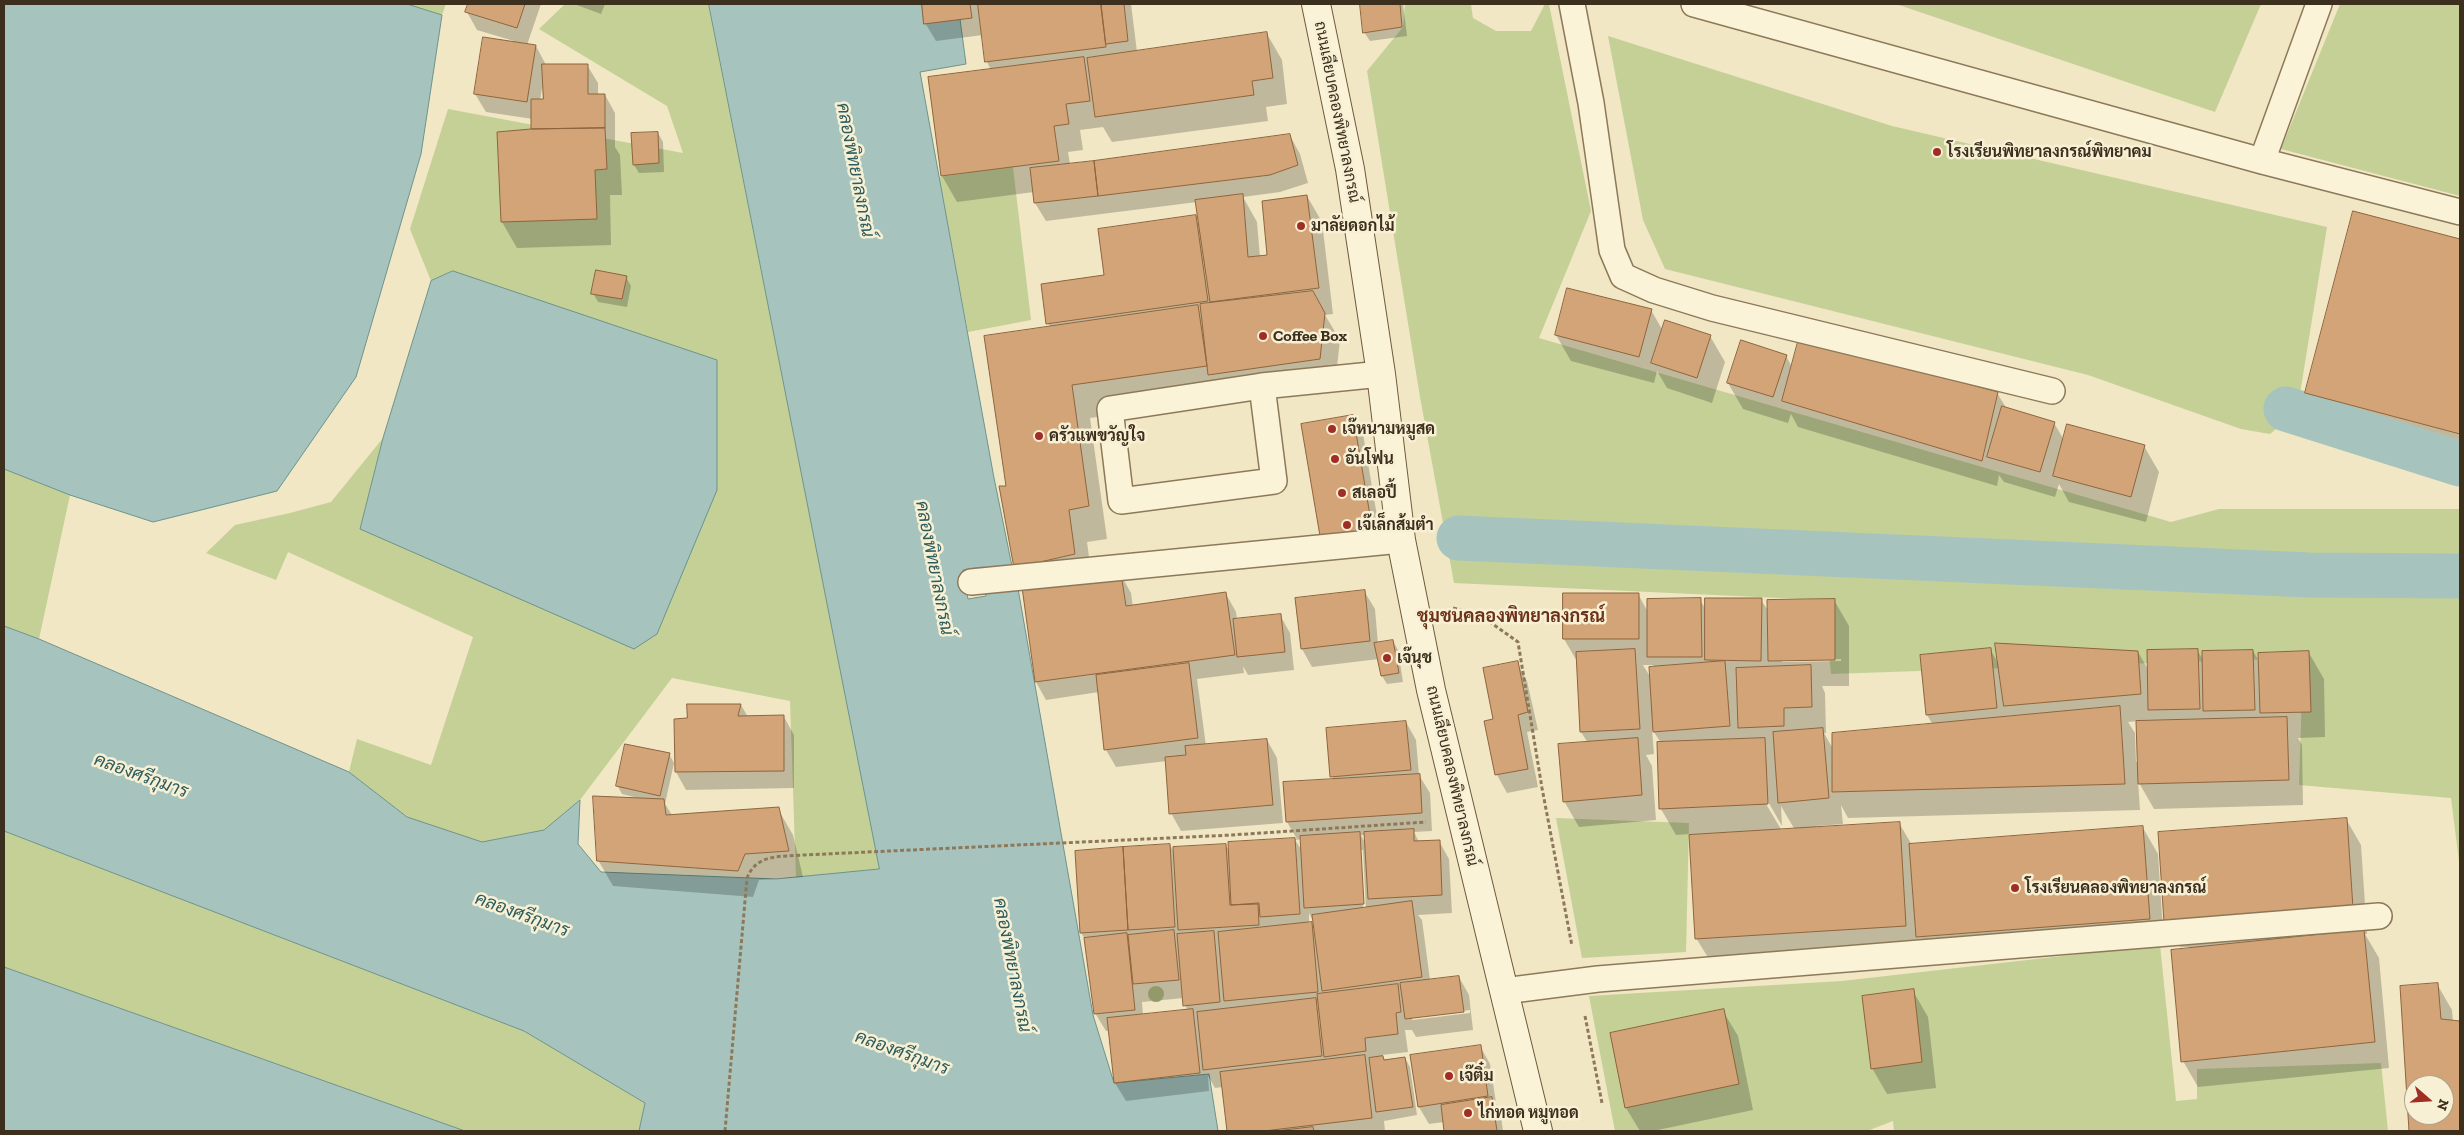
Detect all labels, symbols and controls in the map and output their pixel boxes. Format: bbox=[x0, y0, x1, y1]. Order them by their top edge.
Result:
street label: ถนนเลียบคลองพิทยาลงกรณ์ bbox=[1310, 20, 1364, 204]
water label: คลองพิทยาลงกรณ์ bbox=[831, 101, 879, 239]
place label: โรงเรียนพิทยาลงกรณ์พิทยาคม bbox=[1947, 142, 2152, 162]
marker: โรงเรียนพิทยาลงกรณ์พิทยาคม bbox=[1931, 146, 1943, 158]
place label: มาลัยดอกไม้ bbox=[1311, 216, 1394, 236]
marker: มาลัยดอกไม้ bbox=[1295, 220, 1307, 232]
place label: Coffee Box bbox=[1273, 326, 1347, 346]
marker: Coffee Box bbox=[1257, 330, 1269, 342]
place label: เจ๊หนามหมูสด bbox=[1342, 419, 1435, 439]
marker: เจ๊หนามหมูสด bbox=[1326, 423, 1338, 435]
place label: ครัวแพขวัญใจ bbox=[1049, 426, 1145, 446]
marker: ครัวแพขวัญใจ bbox=[1033, 430, 1045, 442]
place label: อันโฟน bbox=[1345, 449, 1394, 469]
marker: อันโฟน bbox=[1329, 453, 1341, 465]
place label: สเลอปี้ bbox=[1352, 483, 1397, 503]
marker: สเลอปี้ bbox=[1336, 487, 1348, 499]
water label: คลองพิทยาลงกรณ์ bbox=[910, 499, 958, 637]
place label: เจ๊เล็กส้มตำ bbox=[1357, 515, 1434, 535]
marker: เจ๊เล็กส้มตำ bbox=[1341, 519, 1353, 531]
district label: ชุมชนคลองพิทยาลงกรณ์ bbox=[1417, 606, 1605, 628]
place label: เจ๊นุช bbox=[1397, 648, 1432, 668]
marker: เจ๊นุช bbox=[1381, 652, 1393, 664]
street label: ถนนเลียบคลองพิทยาลงกรณ์ bbox=[1422, 684, 1482, 868]
water label: คลองศรีกุมาร bbox=[91, 749, 191, 803]
place label: โรงเรียนคลองพิทยาลงกรณ์ bbox=[2025, 878, 2206, 898]
marker: โรงเรียนคลองพิทยาลงกรณ์ bbox=[2009, 882, 2021, 894]
water label: คลองศรีกุมาร bbox=[472, 888, 572, 942]
water label: คลองพิทยาลงกรณ์ bbox=[988, 896, 1036, 1034]
water label: คลองศรีกุมาร bbox=[852, 1026, 952, 1080]
place label: เจ๊ติ๋ม bbox=[1459, 1066, 1493, 1086]
marker: เจ๊ติ๋ม bbox=[1443, 1070, 1455, 1082]
north arrow bbox=[2404, 1075, 2454, 1125]
text: N bbox=[2433, 1097, 2452, 1113]
place label: ไก่ทอด หมูทอด bbox=[1478, 1103, 1579, 1123]
marker: ไก่ทอด หมูทอด bbox=[1462, 1107, 1474, 1119]

